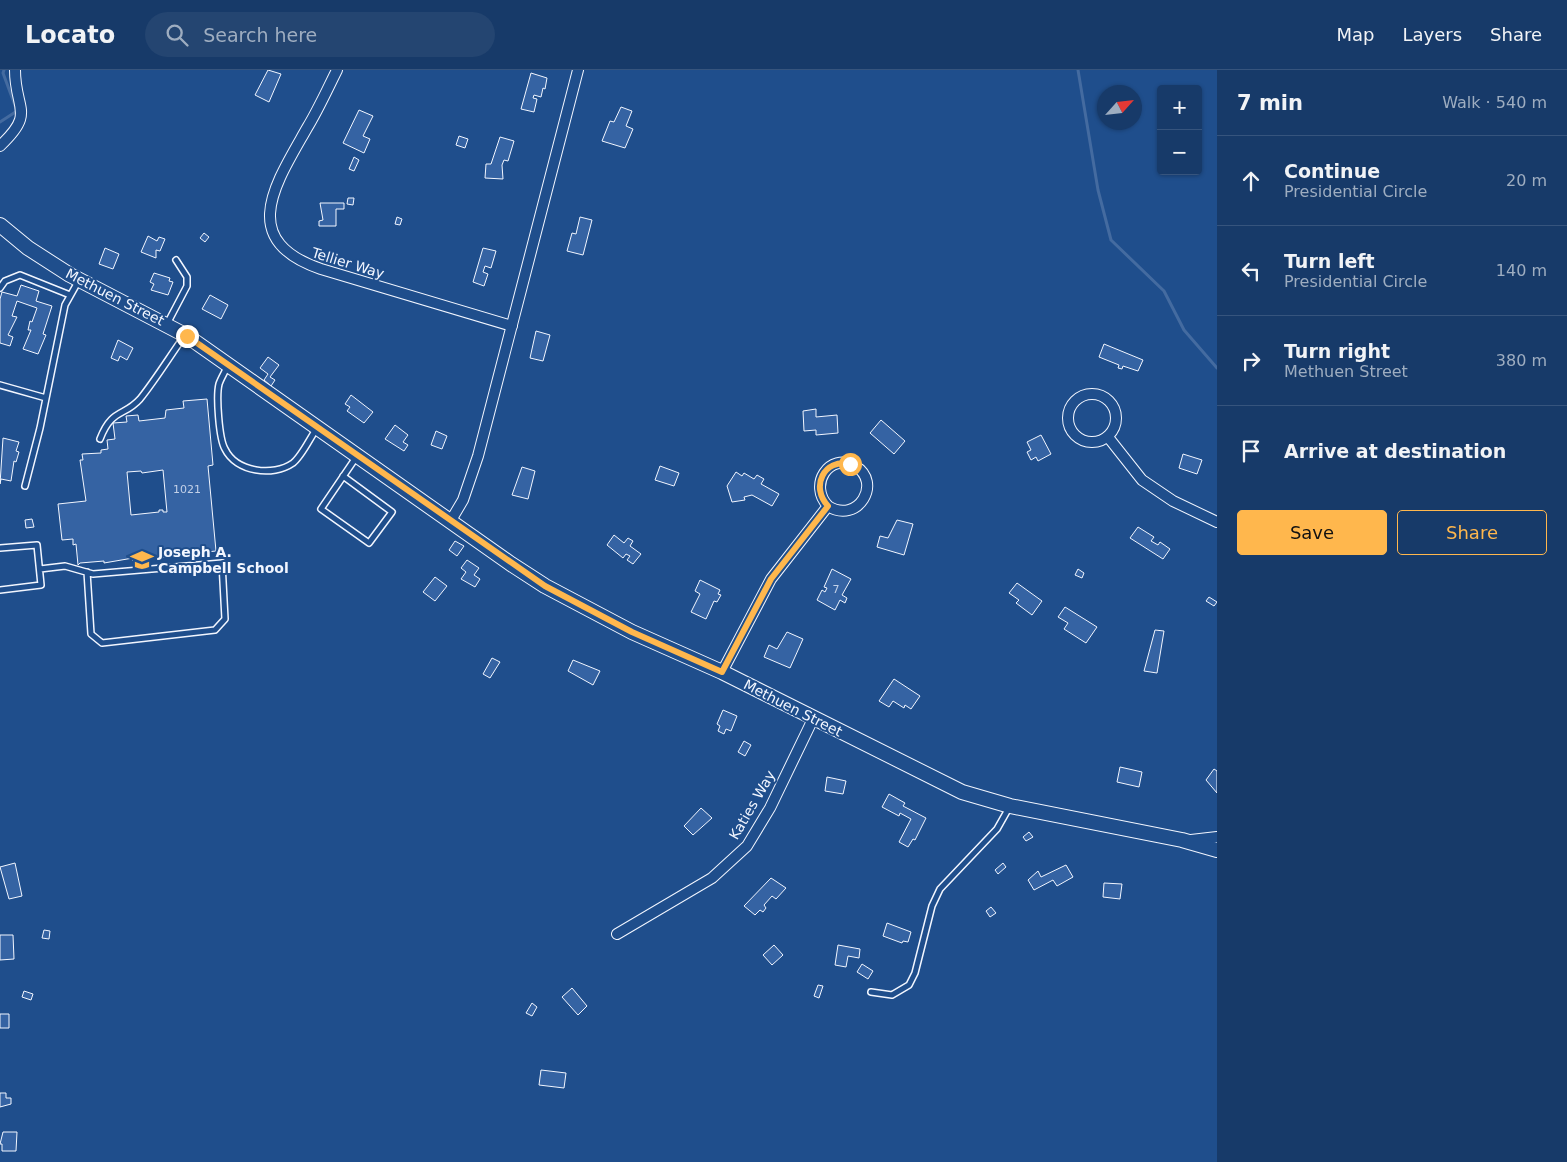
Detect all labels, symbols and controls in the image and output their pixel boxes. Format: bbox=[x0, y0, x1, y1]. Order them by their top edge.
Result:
search box bbox=[145, 12, 495, 57]
text: Locato bbox=[25, 21, 115, 49]
icon: search bbox=[163, 21, 191, 49]
text: Search here bbox=[203, 24, 317, 46]
text: Map bbox=[1336, 24, 1374, 45]
text: Layers bbox=[1402, 24, 1462, 45]
text: Share bbox=[1490, 24, 1542, 45]
north arrow bbox=[1097, 85, 1142, 130]
map controls bbox=[1157, 85, 1202, 175]
button: + bbox=[1157, 85, 1202, 130]
text: 7 min bbox=[1237, 91, 1303, 115]
text: Walk · 540 m bbox=[1442, 93, 1547, 112]
button: − bbox=[1157, 130, 1202, 175]
text: Continue bbox=[1284, 160, 1380, 182]
icon: ahead bbox=[1237, 167, 1265, 195]
text: 20 m bbox=[1506, 171, 1547, 190]
text: Presidential Circle bbox=[1284, 182, 1427, 201]
street label: Tellier Way bbox=[309, 244, 386, 282]
text: Turn left bbox=[1284, 250, 1375, 272]
icon: left bbox=[1237, 257, 1265, 285]
text: 140 m bbox=[1496, 261, 1547, 280]
street label: Methuen Street bbox=[63, 265, 167, 329]
text: Presidential Circle bbox=[1284, 272, 1427, 291]
route end bbox=[176, 325, 199, 348]
text: Turn right bbox=[1284, 340, 1390, 362]
icon: right bbox=[1237, 347, 1265, 375]
text: 380 m bbox=[1496, 351, 1547, 370]
text: Methuen Street bbox=[1284, 362, 1408, 381]
icon: arrive bbox=[1237, 437, 1265, 465]
text: Arrive at destination bbox=[1284, 440, 1506, 462]
route start bbox=[839, 453, 862, 476]
house number: 1021 bbox=[173, 483, 201, 496]
button: Save bbox=[1237, 510, 1387, 555]
button: Share bbox=[1397, 510, 1547, 555]
place label: Joseph A. Campbell School bbox=[157, 544, 289, 576]
school or university icon: Joseph A. Campbell School bbox=[129, 547, 155, 573]
house number: 7 bbox=[833, 583, 840, 596]
street label: Methuen Street bbox=[741, 676, 845, 740]
street label: Katies Way bbox=[726, 768, 778, 842]

